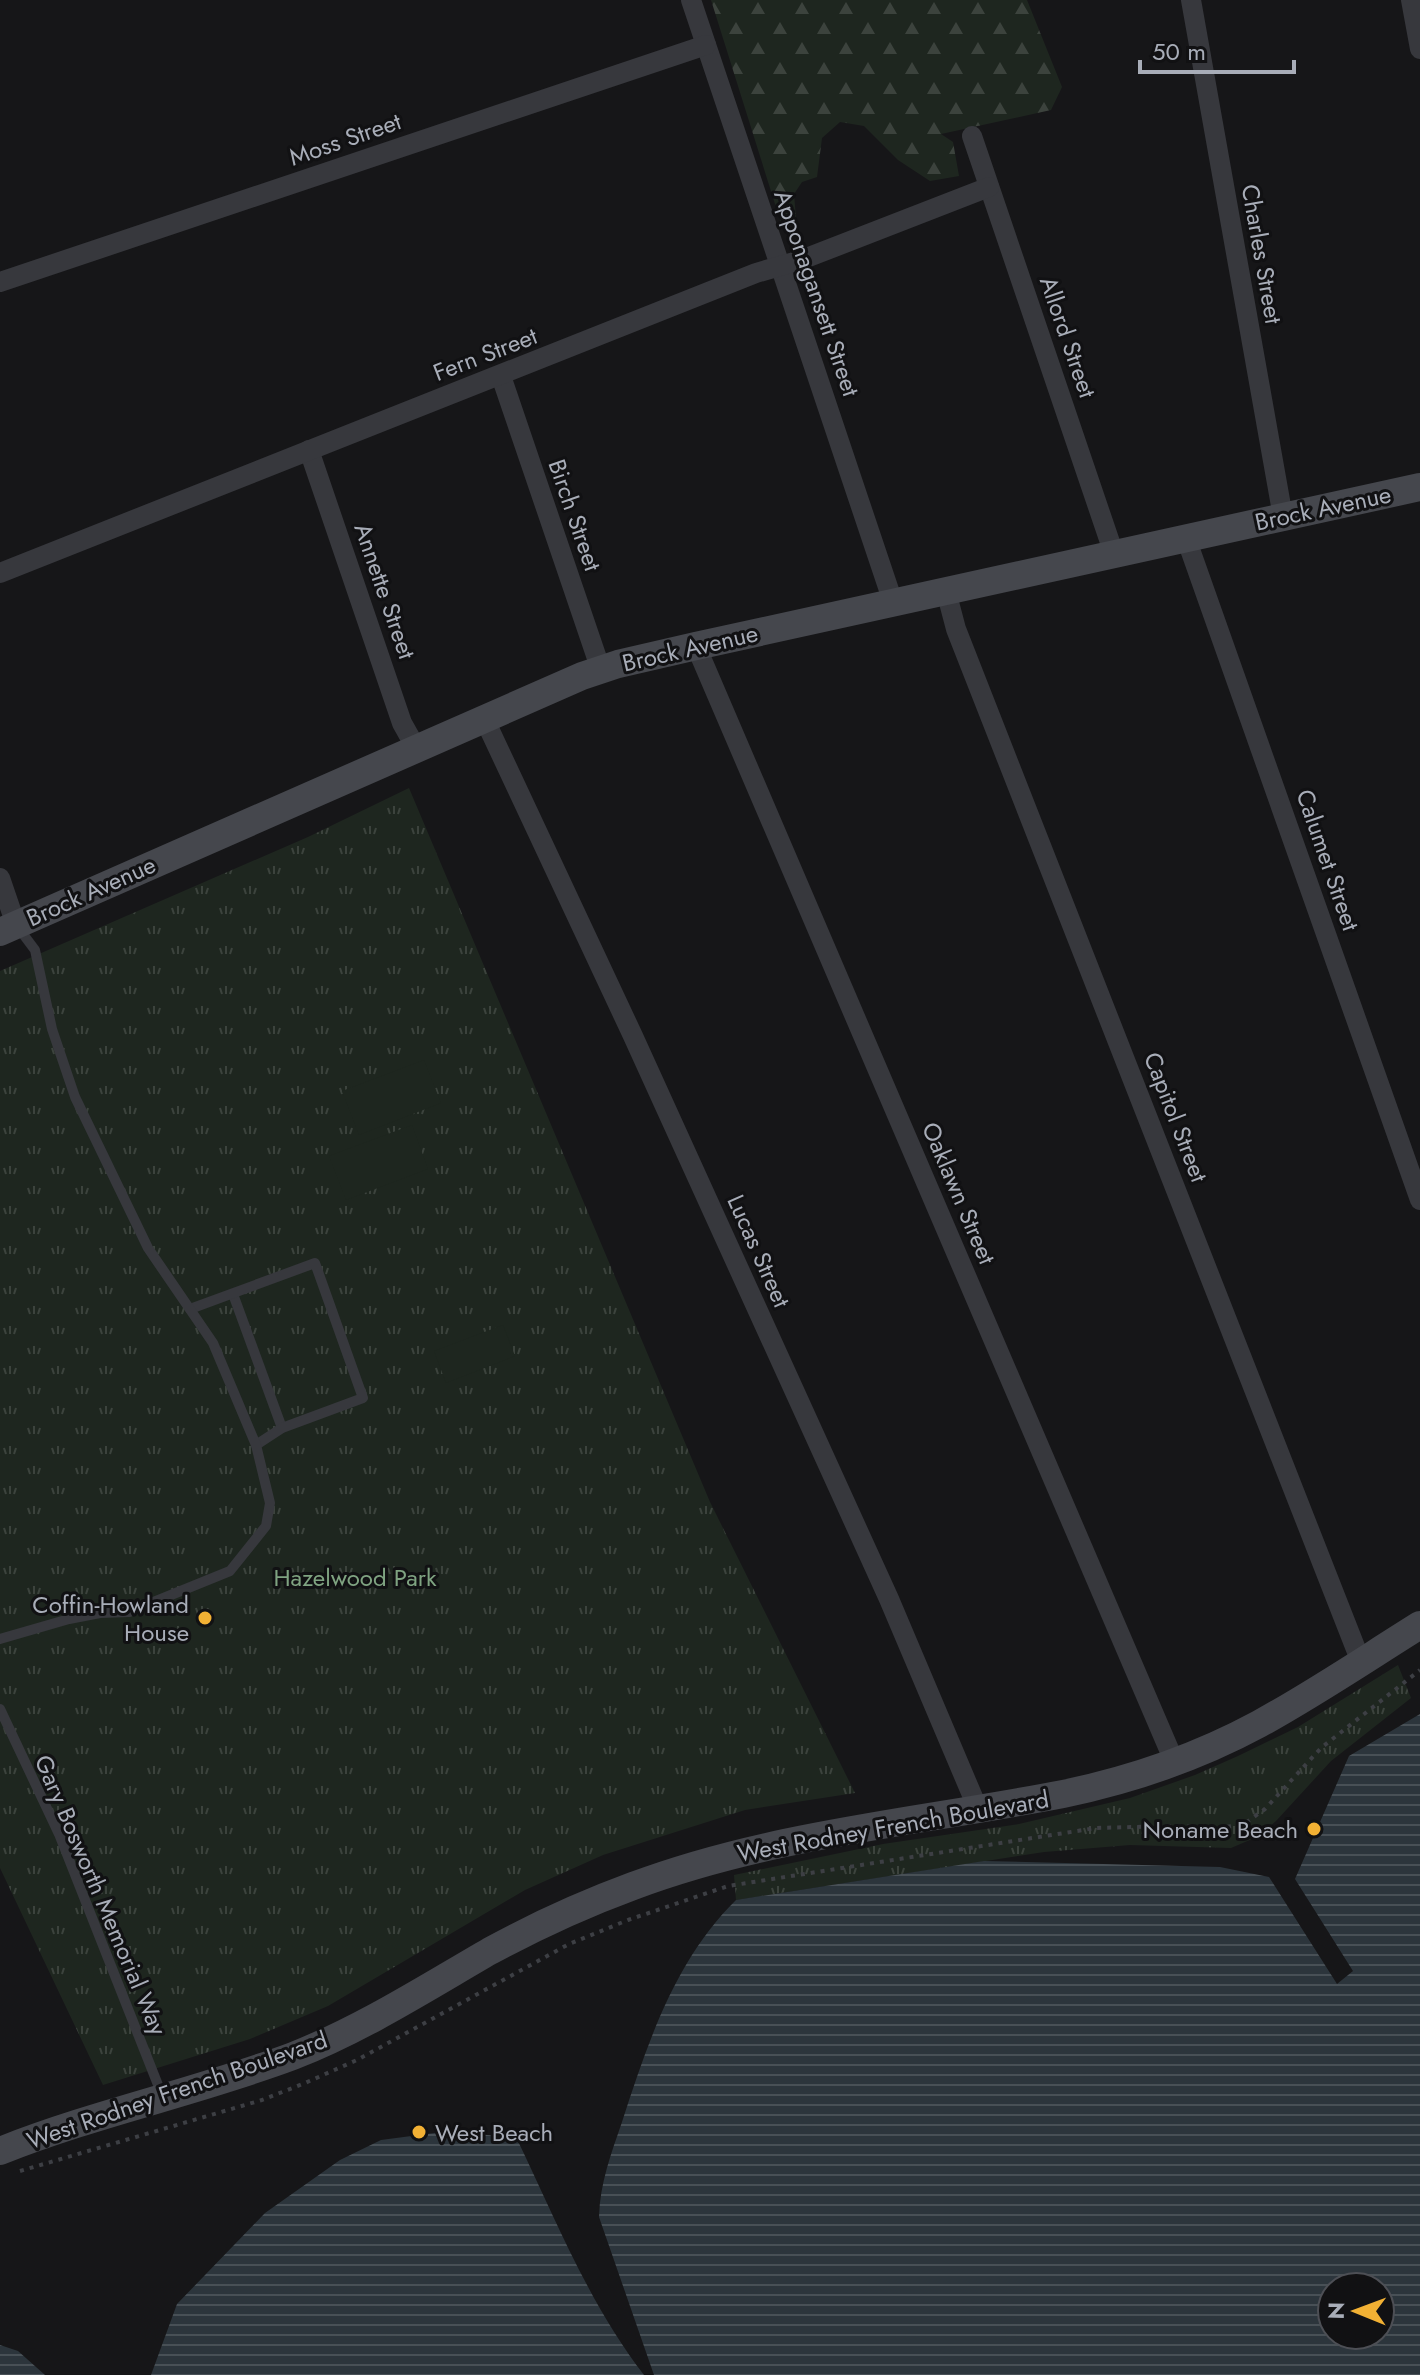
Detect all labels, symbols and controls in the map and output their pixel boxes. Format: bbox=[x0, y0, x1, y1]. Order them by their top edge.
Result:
scale bar bbox=[1140, 24, 1294, 74]
text: 50 m bbox=[1152, 34, 1206, 69]
street label: Moss Street bbox=[284, 103, 406, 174]
street label: Charles Street bbox=[1233, 182, 1292, 327]
street label: Apponagansett Street bbox=[765, 185, 869, 401]
street label: Allord Street bbox=[1031, 272, 1105, 403]
street label: Fern Street bbox=[428, 318, 542, 390]
street label: Birch Street bbox=[540, 454, 611, 576]
street label: Brock Avenue bbox=[1252, 476, 1394, 540]
street label: Annette Street bbox=[345, 518, 425, 664]
street label: Brock Avenue bbox=[619, 615, 761, 681]
street label: Calumet Street bbox=[1287, 785, 1369, 936]
street label: Brock Avenue bbox=[21, 847, 161, 935]
street label: Capitol Street bbox=[1135, 1047, 1217, 1187]
street label: Oaklawn Street bbox=[913, 1116, 1005, 1270]
street label: Lucas Street bbox=[719, 1189, 800, 1313]
park label: Hazelwood Park bbox=[273, 1560, 437, 1595]
place label: Coffin-Howland House bbox=[32, 1587, 189, 1650]
marker: Coffin-Howland House bbox=[196, 1609, 214, 1627]
street label: Gary Bosworth Memorial Way bbox=[26, 1749, 176, 2041]
street label: West Rodney French Boulevard bbox=[735, 1781, 1051, 1871]
place label: Noname Beach bbox=[1143, 1812, 1298, 1847]
marker: Noname Beach bbox=[1305, 1820, 1323, 1838]
street label: West Rodney French Boulevard bbox=[22, 2022, 332, 2158]
place label: West Beach bbox=[435, 2115, 553, 2150]
marker: West Beach bbox=[410, 2123, 428, 2141]
north arrow bbox=[1316, 2271, 1396, 2351]
text: N bbox=[1320, 2302, 1352, 2320]

